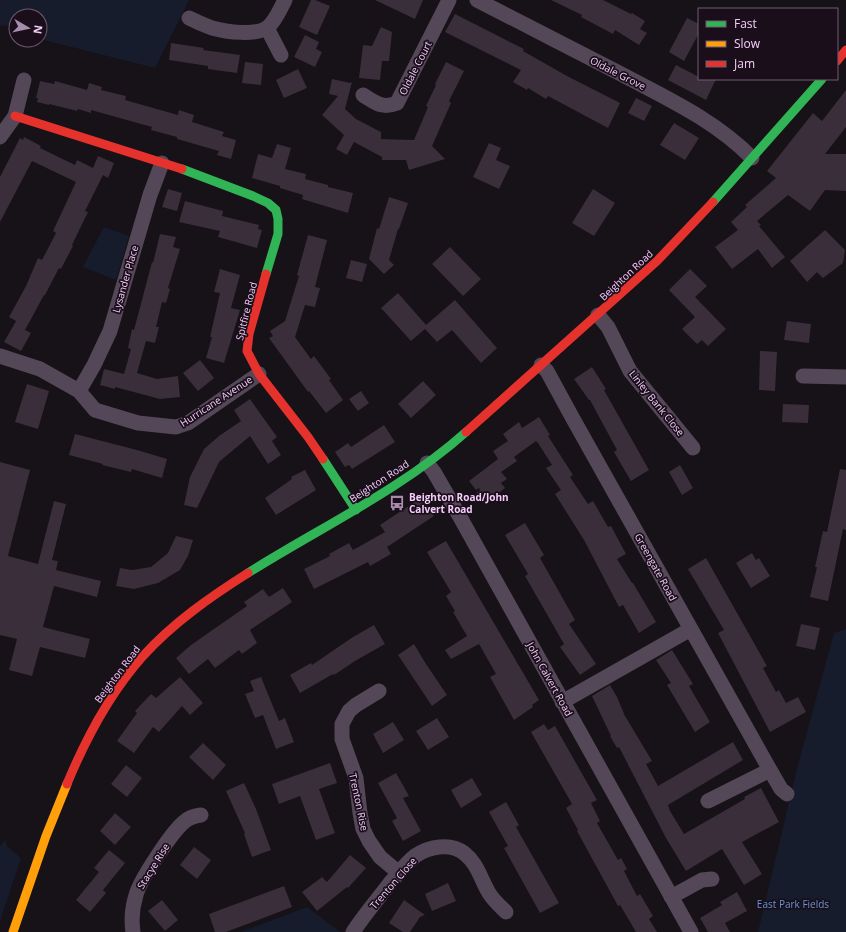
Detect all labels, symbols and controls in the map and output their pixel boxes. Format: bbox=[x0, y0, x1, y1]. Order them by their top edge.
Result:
north arrow bbox=[8, 8, 48, 48]
legend bbox=[698, 8, 838, 80]
text: Fast bbox=[734, 15, 757, 32]
text: N bbox=[30, 24, 46, 35]
text: Slow bbox=[734, 35, 761, 52]
street label: Oldale Court bbox=[395, 38, 435, 97]
street label: Oldale Grove bbox=[588, 53, 649, 93]
text: Jam bbox=[733, 55, 755, 72]
street label: Lysander Place bbox=[109, 243, 141, 314]
street label: Beighton Road bbox=[596, 247, 656, 303]
street label: Spitfire Road bbox=[232, 280, 260, 342]
street label: Linley Bank Close bbox=[626, 367, 688, 439]
street label: Hurricane Avenue bbox=[177, 372, 255, 430]
street label: Beighton Road bbox=[347, 457, 411, 505]
place label: Beighton Road/John Calvert Road bbox=[409, 490, 509, 516]
bus stop icon: Beighton Road/John Calvert Road bbox=[388, 494, 406, 512]
street label: Greengate Road bbox=[632, 531, 680, 603]
street label: John Calvert Road bbox=[523, 639, 576, 719]
street label: Beighton Road bbox=[91, 642, 143, 706]
street label: Trenton Rise bbox=[346, 772, 372, 833]
street label: Stacye Rise bbox=[133, 840, 173, 892]
street label: Trenton Close bbox=[366, 854, 420, 912]
park label: East Park Fields bbox=[757, 897, 829, 911]

